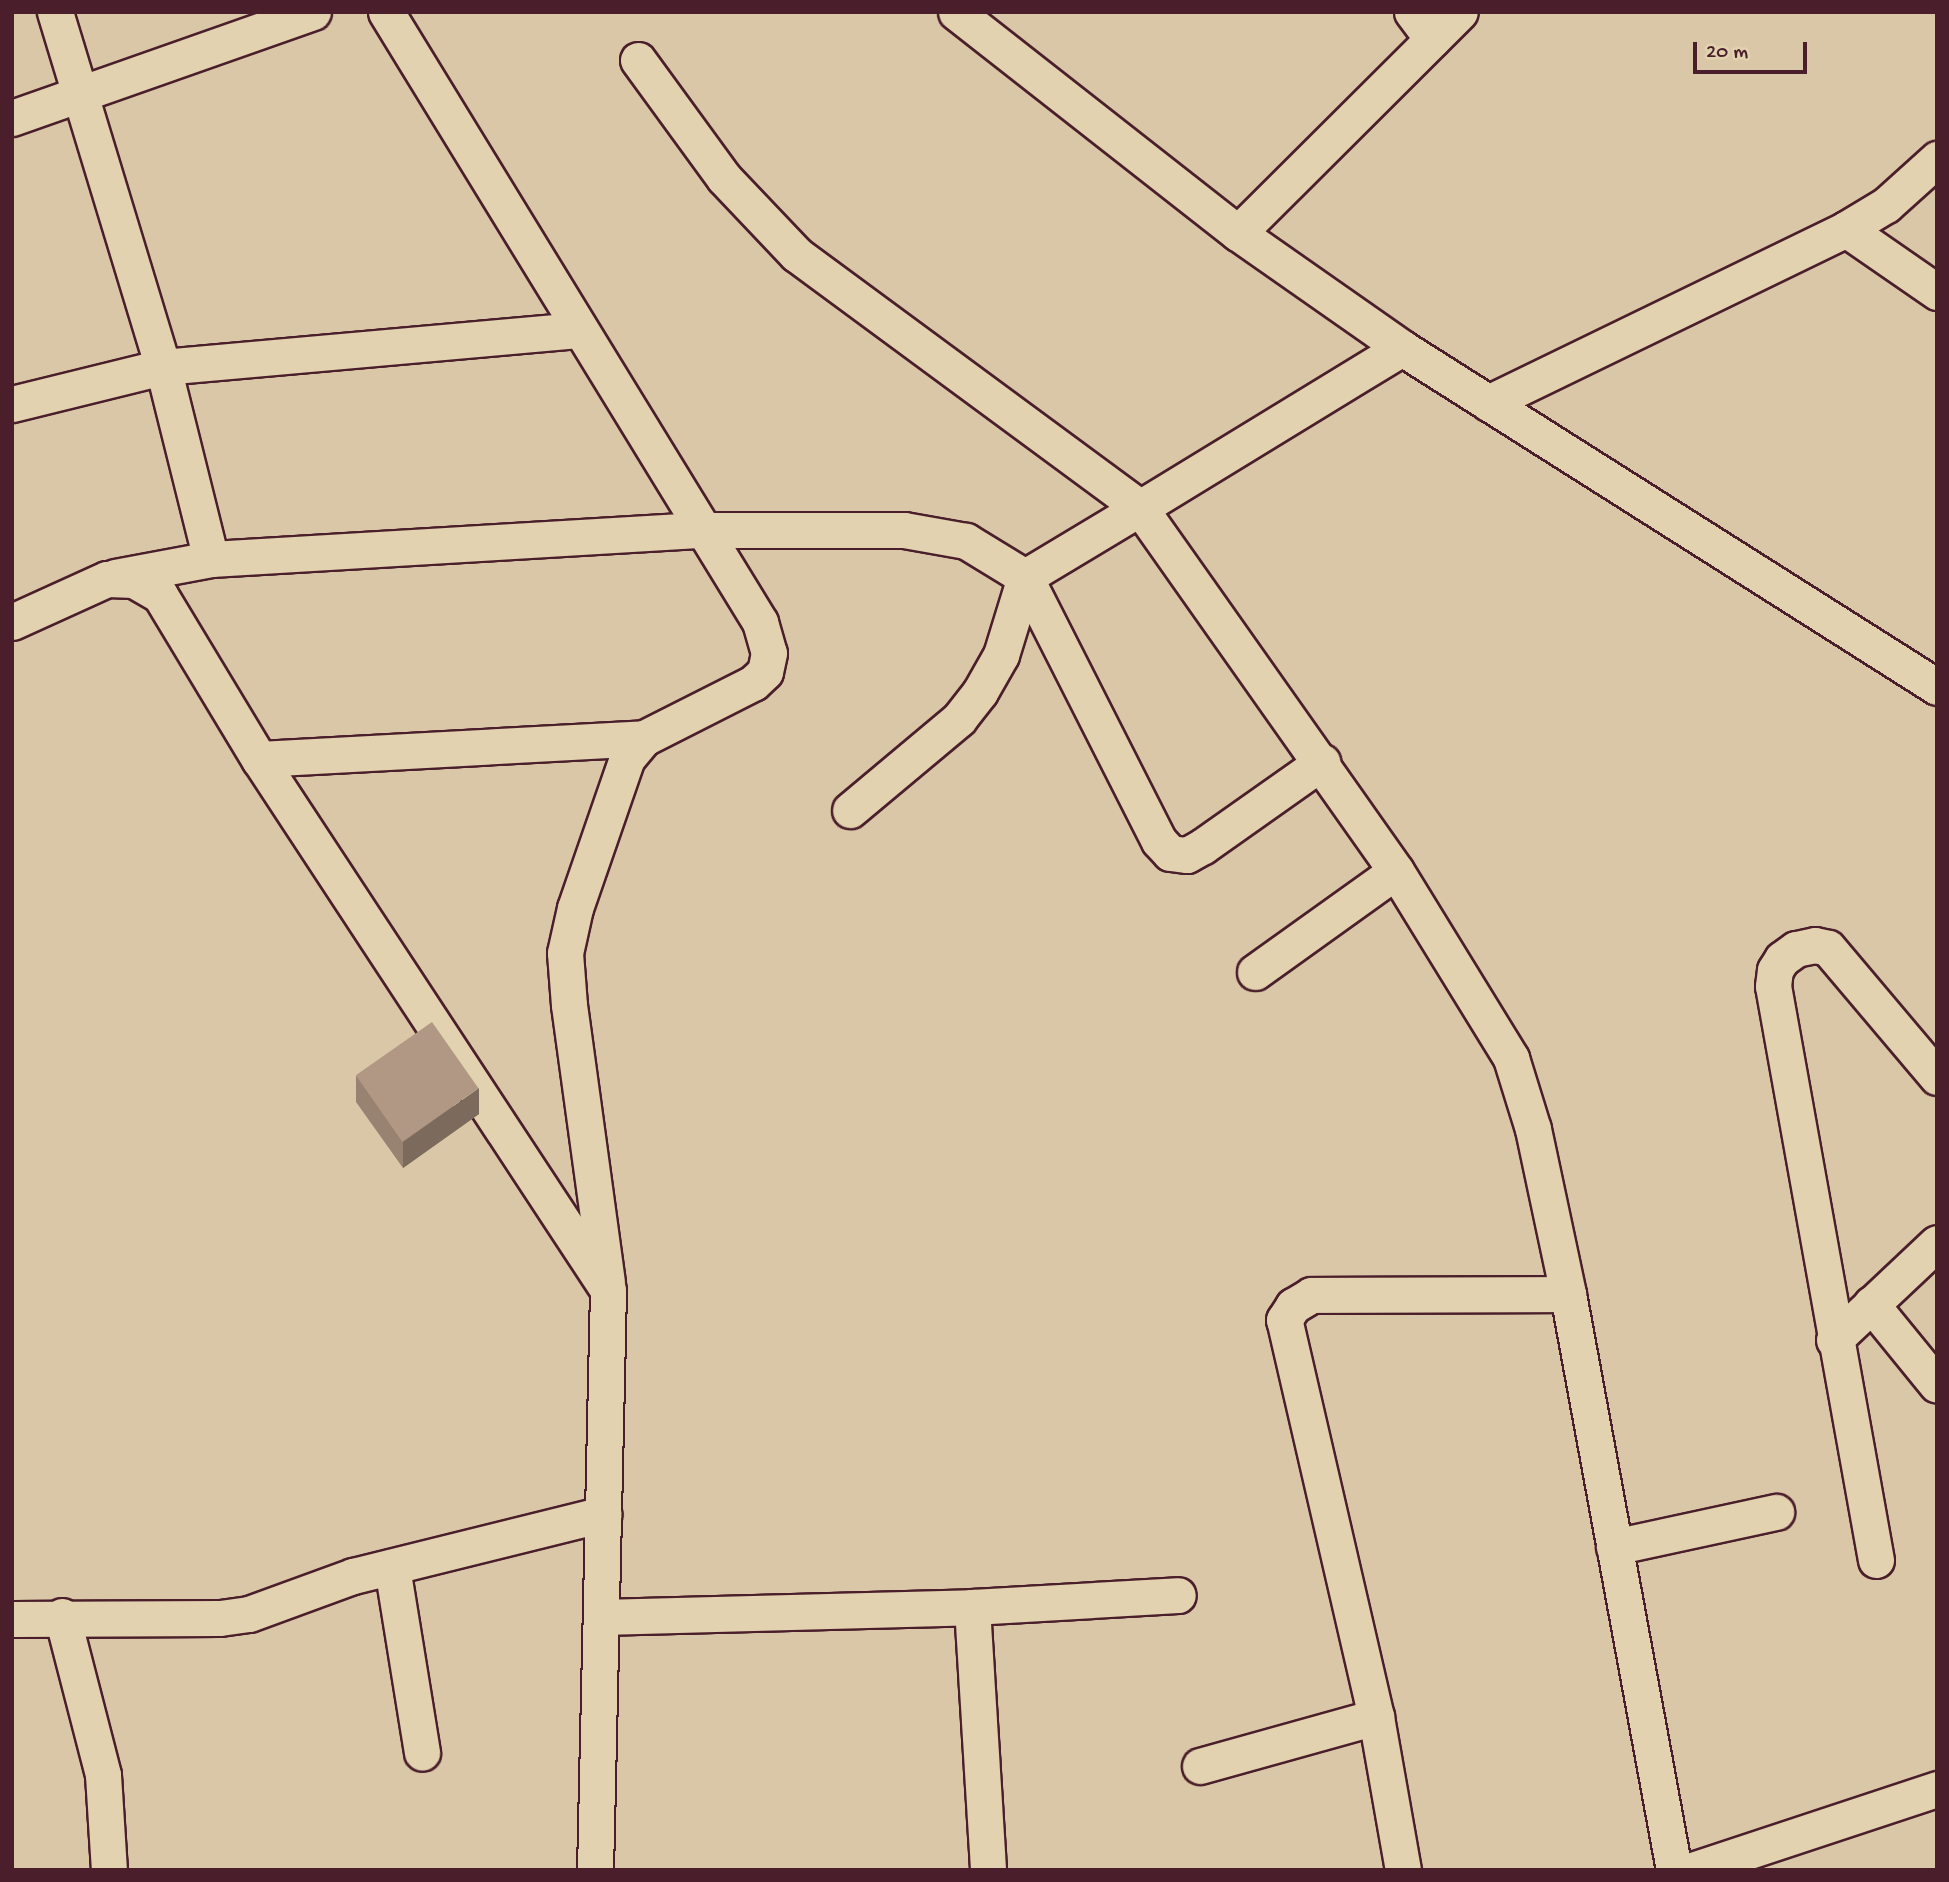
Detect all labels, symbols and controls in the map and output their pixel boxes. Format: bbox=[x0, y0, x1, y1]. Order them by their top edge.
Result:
scale bar bbox=[1697, 28, 1811, 72]
text: 20 m bbox=[1706, 41, 1748, 66]

